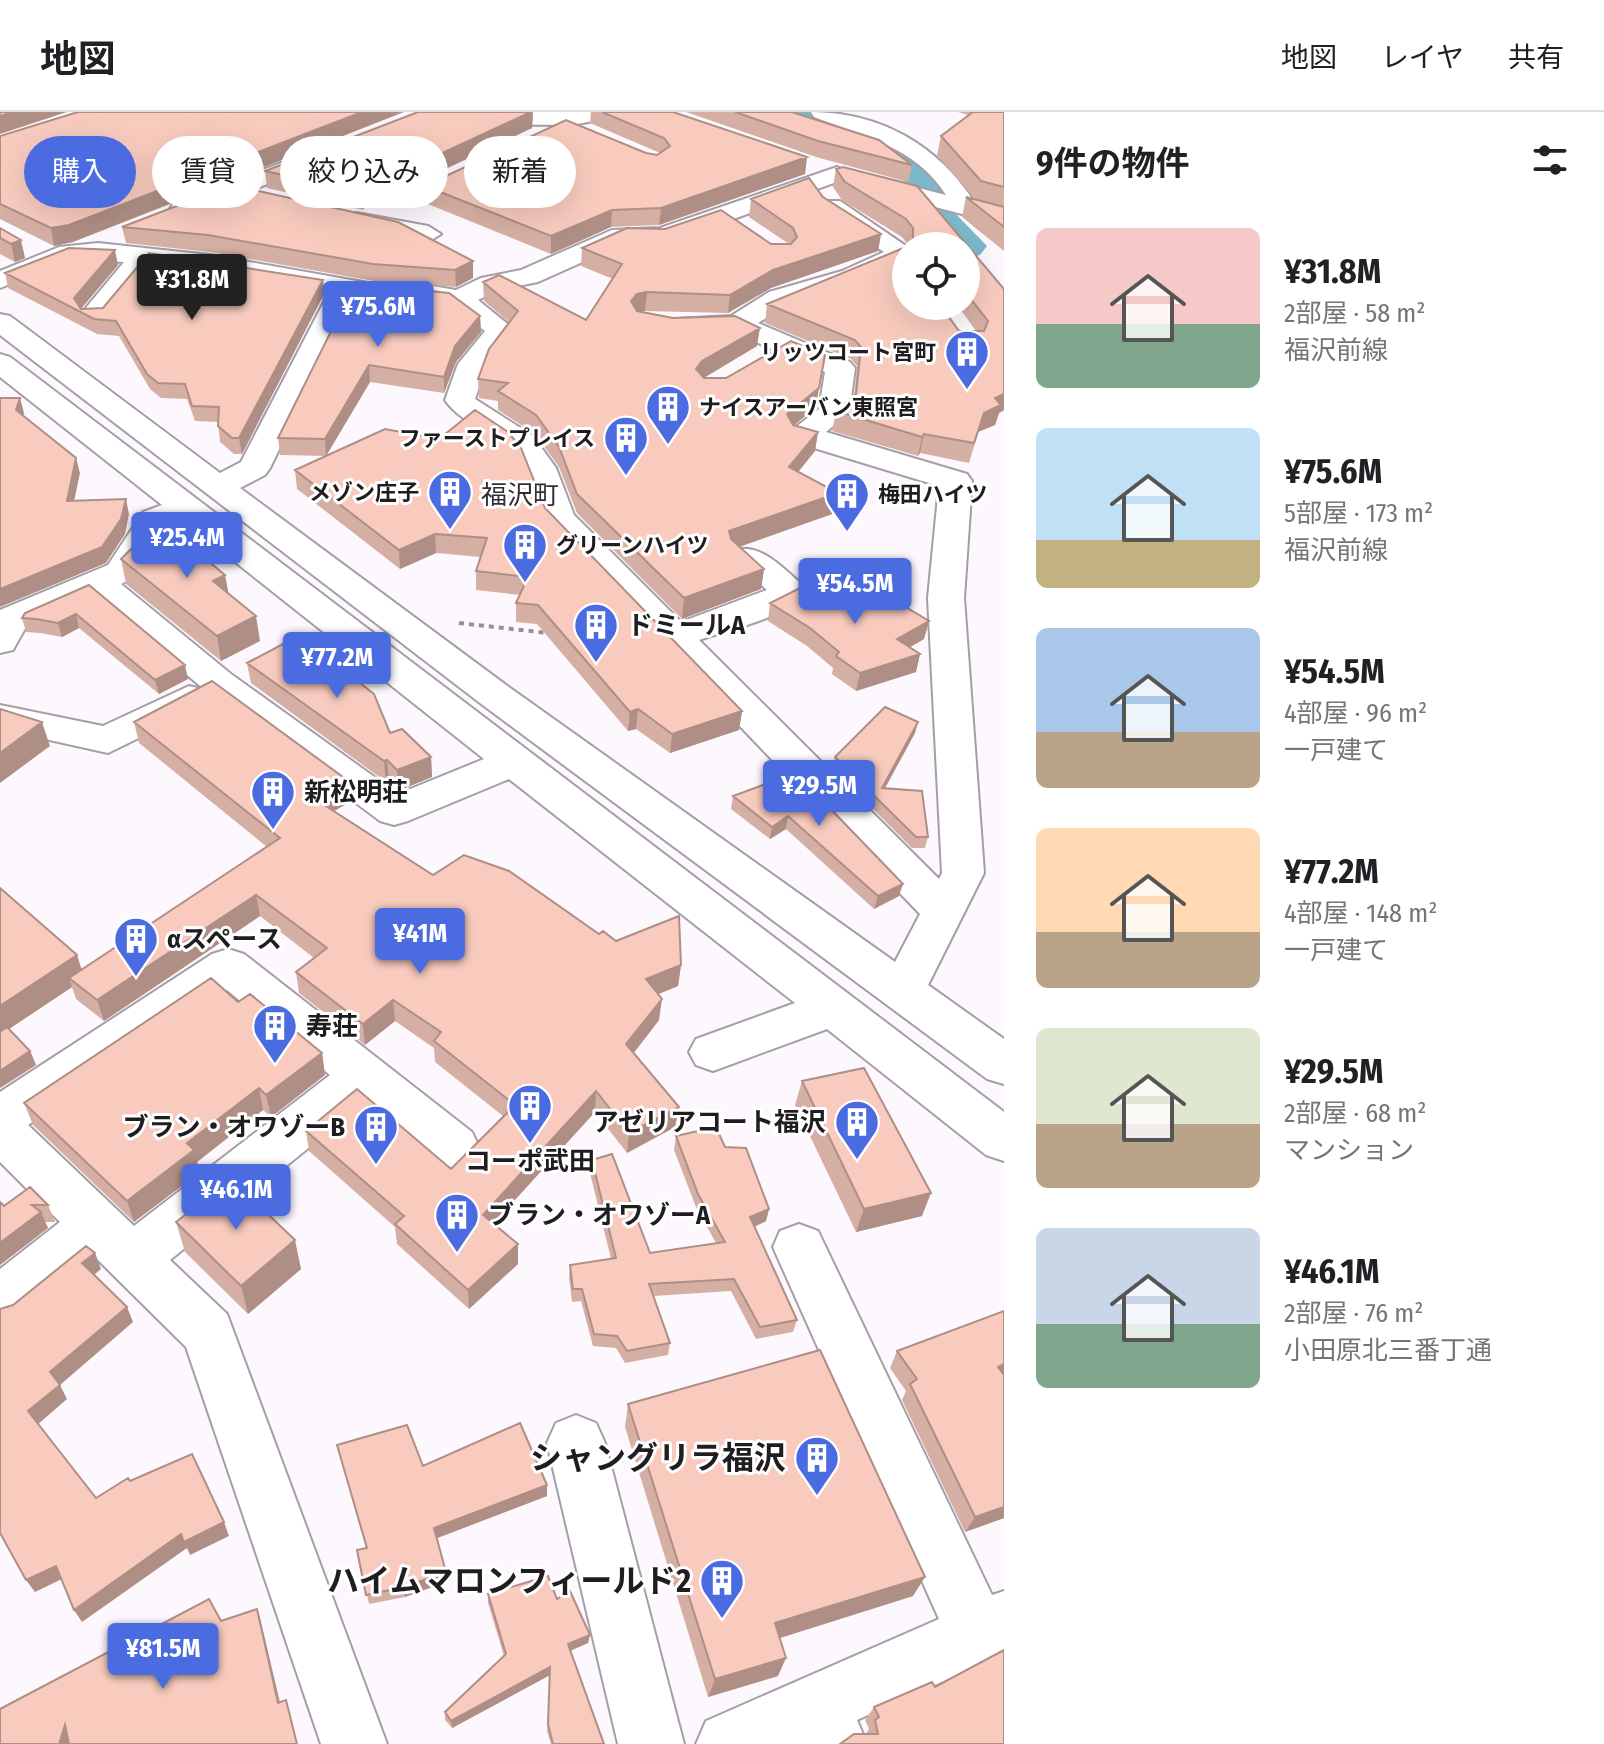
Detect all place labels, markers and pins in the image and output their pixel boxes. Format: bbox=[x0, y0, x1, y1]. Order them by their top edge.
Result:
pin: ¥31.8M bbox=[127, 254, 257, 322]
pin: ¥75.6M bbox=[313, 281, 443, 349]
building icon: リッツコート宮町 bbox=[943, 328, 991, 391]
place label: リッツコート宮町 bbox=[760, 339, 936, 366]
building icon: ナイスアーバン東照宮 bbox=[644, 383, 692, 446]
place label: ナイスアーバン東照宮 bbox=[699, 394, 918, 421]
building icon: ファーストプレイス bbox=[602, 414, 650, 477]
place label: ファーストプレイス bbox=[399, 425, 595, 452]
building icon: メゾン庄子 bbox=[426, 468, 474, 531]
building icon: 梅田ハイツ bbox=[823, 470, 871, 533]
place label: メゾン庄子 bbox=[309, 479, 419, 506]
place label: 梅田ハイツ bbox=[878, 481, 988, 508]
pin: ¥25.4M bbox=[122, 512, 252, 580]
building icon: グリーンハイツ bbox=[501, 521, 549, 584]
place label: グリーンハイツ bbox=[556, 532, 708, 559]
pin: ¥54.5M bbox=[790, 558, 920, 626]
building icon: ドミールA bbox=[572, 601, 620, 664]
place label: ドミールA bbox=[627, 610, 746, 641]
pin: ¥77.2M bbox=[272, 632, 402, 700]
pin: ¥29.5M bbox=[754, 760, 884, 828]
building icon: 新松明荘 bbox=[249, 768, 297, 831]
place label: 新松明荘 bbox=[304, 777, 408, 808]
pin: ¥41M bbox=[373, 908, 467, 976]
building icon: αスペース bbox=[112, 915, 160, 978]
place label: αスペース bbox=[167, 924, 282, 955]
building icon: 寿荘 bbox=[251, 1002, 299, 1065]
place label: 寿荘 bbox=[306, 1011, 358, 1042]
building icon: コーポ武田 bbox=[506, 1082, 554, 1145]
building icon: アゼリアコート福沢 bbox=[833, 1098, 881, 1161]
building icon: ブラン・オワゾーB bbox=[352, 1103, 400, 1166]
place label: アゼリアコート福沢 bbox=[593, 1107, 826, 1138]
place label: ブラン・オワゾーB bbox=[122, 1112, 345, 1143]
place label: コーポ武田 bbox=[465, 1146, 595, 1177]
pin: ¥46.1M bbox=[171, 1164, 301, 1232]
building icon: ブラン・オワゾーA bbox=[433, 1191, 481, 1254]
place label: ブラン・オワゾーA bbox=[488, 1200, 711, 1231]
building icon: シャングリラ福沢 bbox=[793, 1434, 841, 1497]
place label: シャングリラ福沢 bbox=[530, 1439, 786, 1477]
building icon: ハイムマロンフィールド2 bbox=[698, 1557, 746, 1620]
place label: ハイムマロンフィールド2 bbox=[327, 1562, 691, 1600]
pin: ¥81.5M bbox=[98, 1623, 228, 1691]

